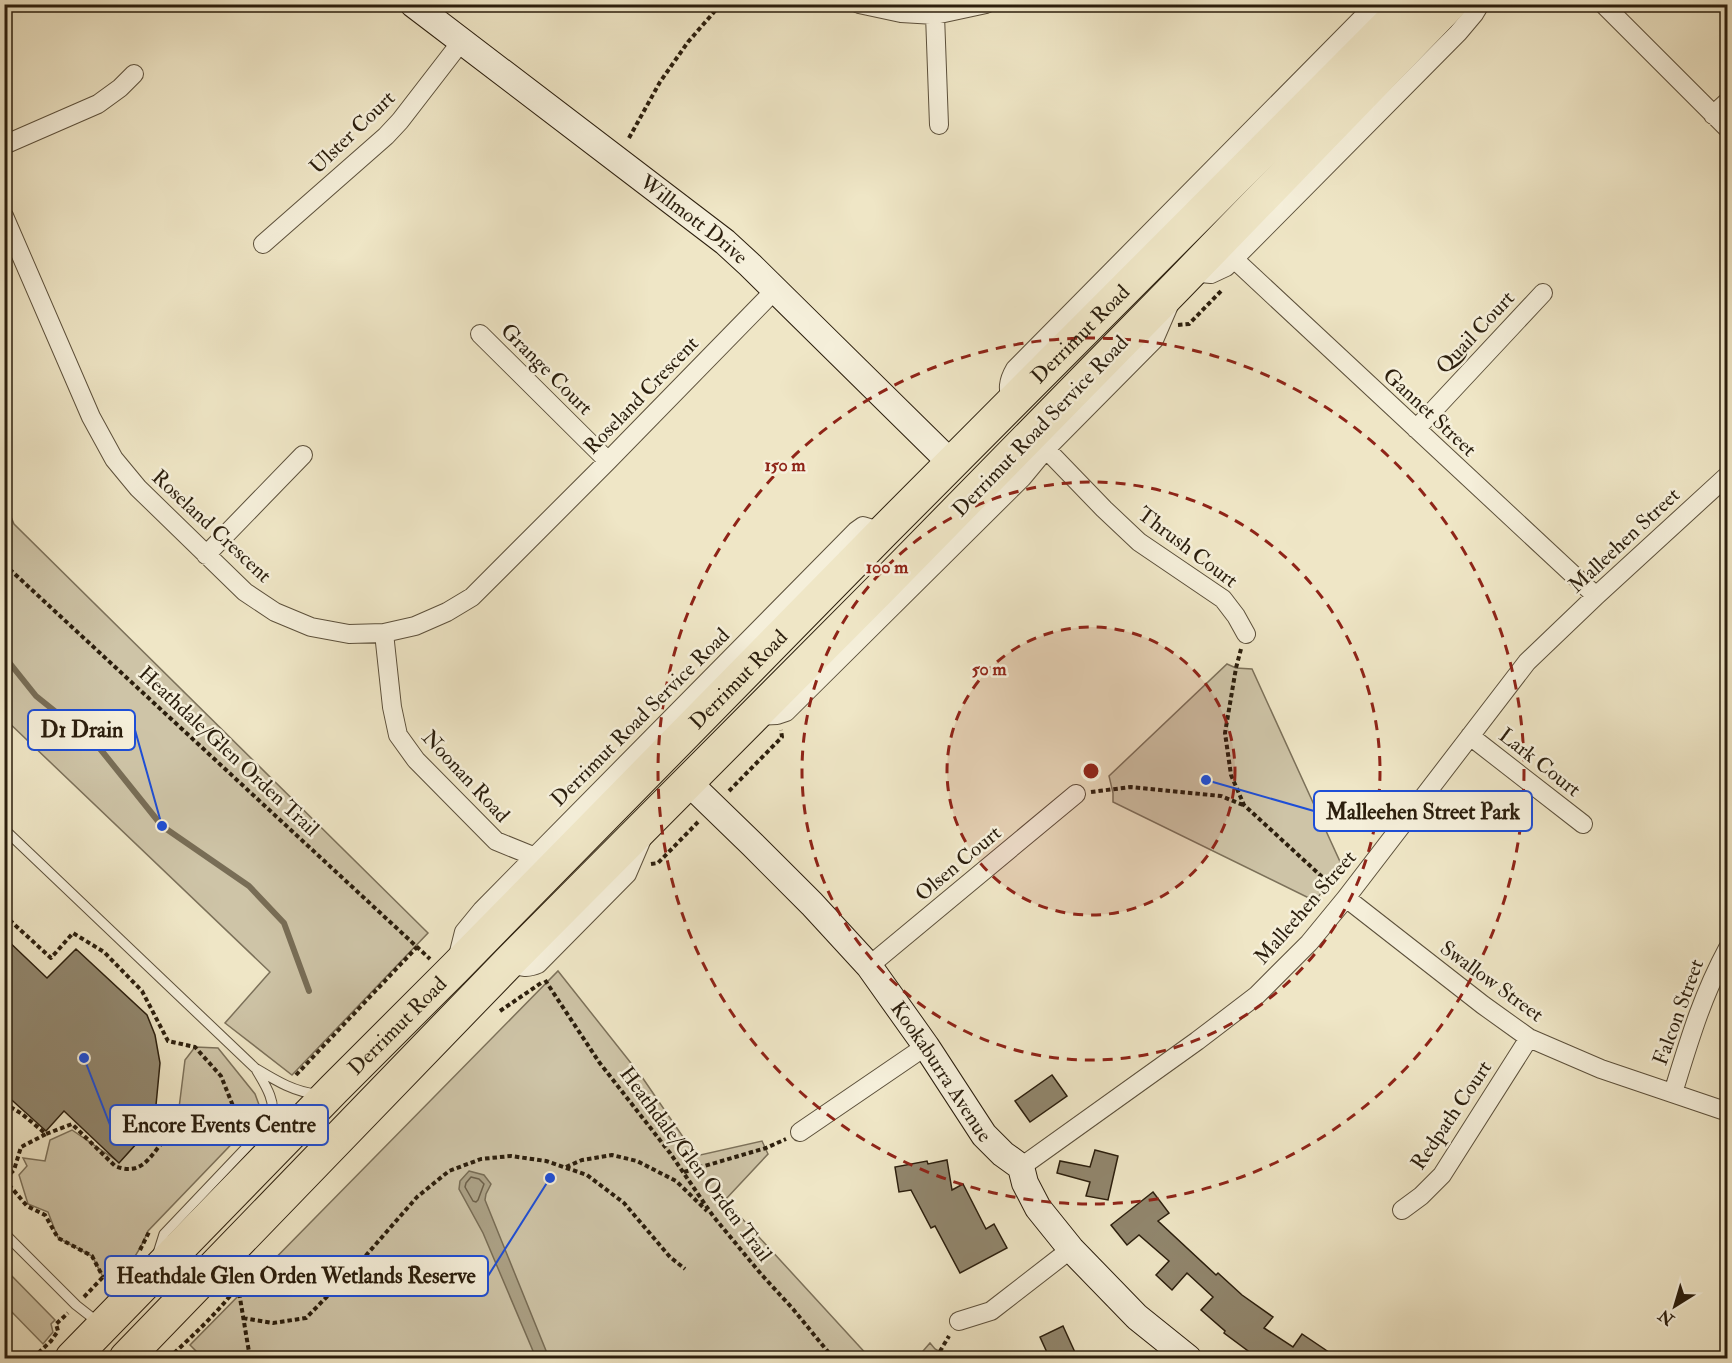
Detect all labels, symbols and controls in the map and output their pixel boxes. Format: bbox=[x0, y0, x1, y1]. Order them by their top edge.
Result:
street label: Ulster Court bbox=[304, 85, 401, 180]
street label: Willmott Drive bbox=[633, 168, 754, 271]
street label: Derrimut Road bbox=[1025, 279, 1136, 390]
street label: Quail Court bbox=[1430, 285, 1521, 379]
street label: Grange Court bbox=[495, 318, 599, 421]
street label: Derrimut Road Service Road bbox=[947, 329, 1135, 523]
street label: Roseland Crescent bbox=[578, 330, 705, 460]
street label: Gannet Street bbox=[1377, 362, 1482, 463]
text: 150 m bbox=[764, 454, 807, 477]
street label: Roseland Crescent bbox=[146, 464, 277, 589]
street label: Malleehen Street bbox=[1563, 482, 1686, 599]
street label: Thrush Court bbox=[1132, 501, 1243, 594]
text: 100 m bbox=[866, 556, 909, 579]
street label: Derrimut Road Service Road bbox=[545, 622, 736, 813]
street label: Derrimut Road bbox=[684, 624, 794, 735]
text: 50 m bbox=[972, 658, 1007, 681]
street label: Heathdale/Glen Orden Trail bbox=[133, 660, 325, 843]
callout: D1 Drain bbox=[28, 710, 135, 750]
text: D1 Drain bbox=[41, 716, 124, 744]
street label: Lark Court bbox=[1493, 722, 1586, 803]
street label: Noonan Road bbox=[416, 724, 516, 829]
centre of rings bbox=[1081, 761, 1101, 781]
callout: Malleehen Street Park bbox=[1314, 791, 1532, 831]
text: Malleehen Street Park bbox=[1325, 798, 1521, 826]
street label: Olsen Court bbox=[910, 819, 1007, 907]
street label: Malleehen Street bbox=[1248, 844, 1363, 970]
street label: Swallow Street bbox=[1435, 935, 1549, 1028]
street label: Falcon Street bbox=[1647, 955, 1710, 1069]
street label: Derrimut Road bbox=[342, 970, 453, 1081]
street label: Kookaburra Avenue bbox=[884, 996, 997, 1149]
street label: Redpath Court bbox=[1405, 1055, 1498, 1175]
street label: Heathdale/Glen Orden Trail bbox=[613, 1061, 778, 1268]
callout: Encore Events Centre bbox=[110, 1105, 328, 1145]
text: Encore Events Centre bbox=[122, 1111, 317, 1139]
callout: Heathdale Glen Orden Wetlands Reserve bbox=[105, 1256, 488, 1296]
text: Heathdale Glen Orden Wetlands Reserve bbox=[116, 1262, 476, 1290]
north arrow bbox=[1645, 1276, 1705, 1336]
text: N bbox=[1654, 1304, 1679, 1330]

